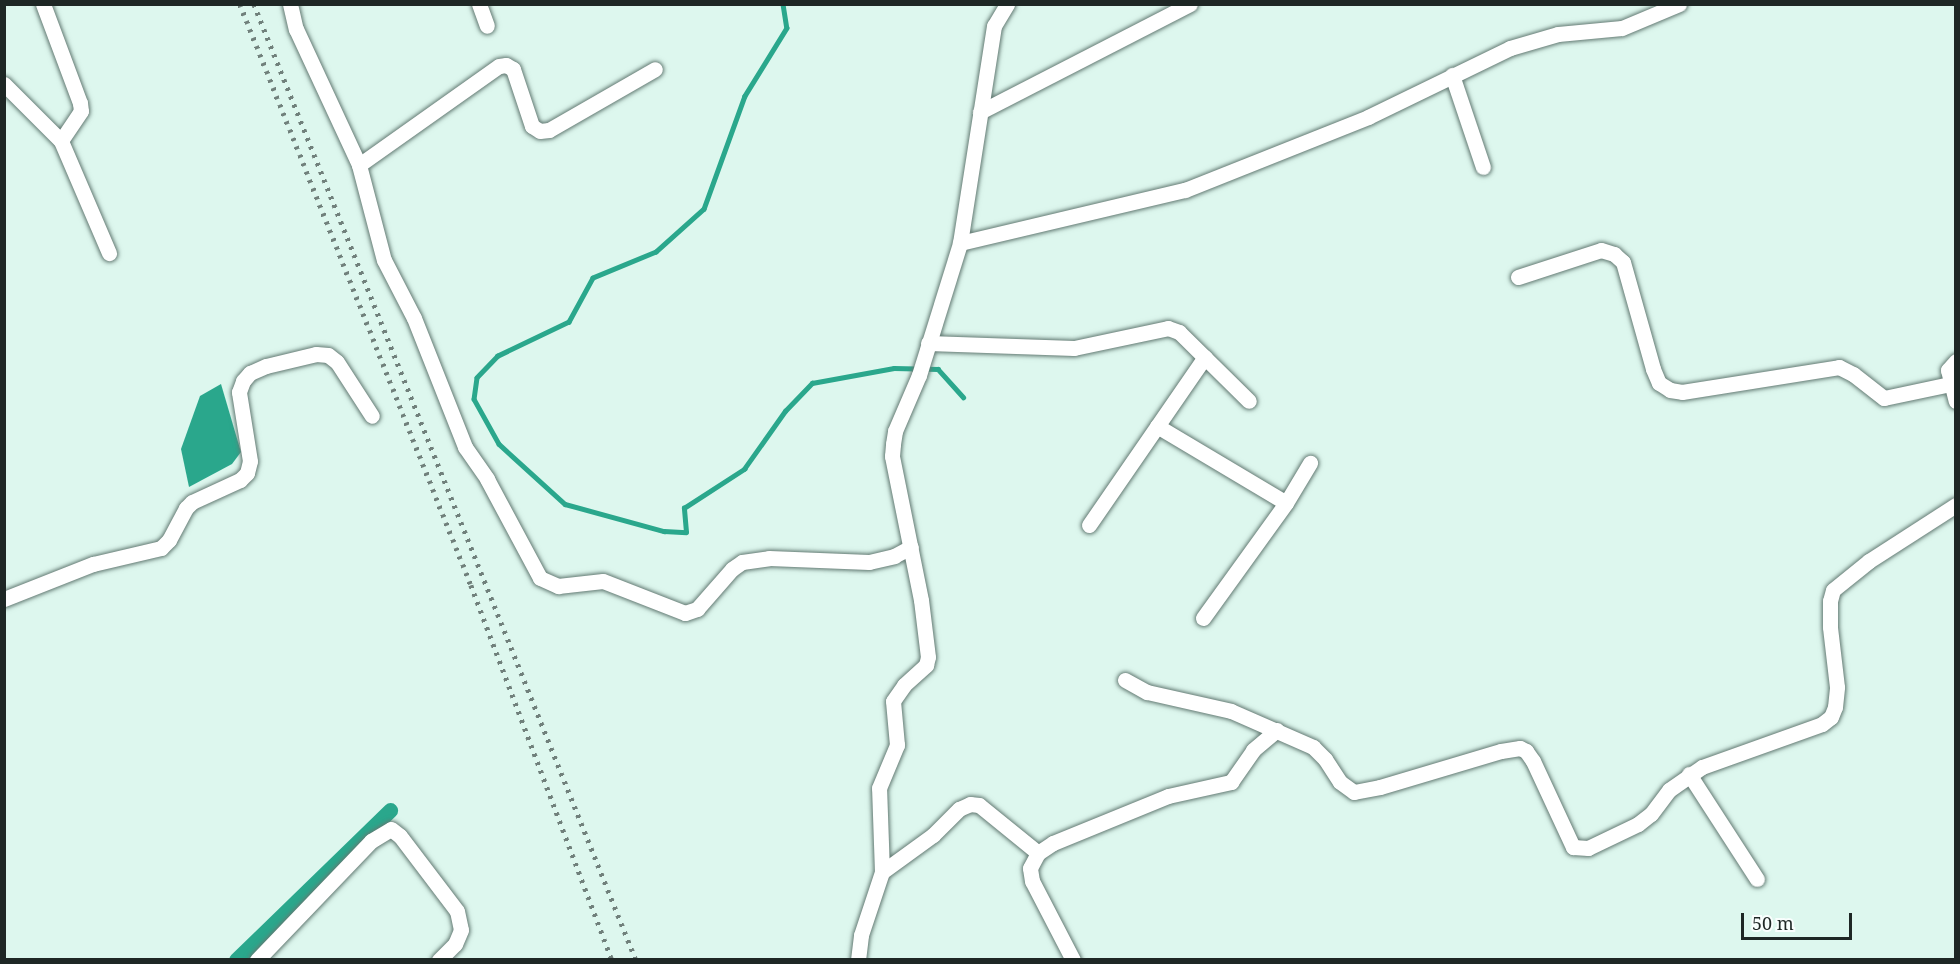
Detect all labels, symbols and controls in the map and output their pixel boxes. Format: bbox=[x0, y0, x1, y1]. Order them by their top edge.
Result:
scale bar bbox=[1744, 901, 1855, 939]
text: 50 m bbox=[1752, 911, 1794, 935]

